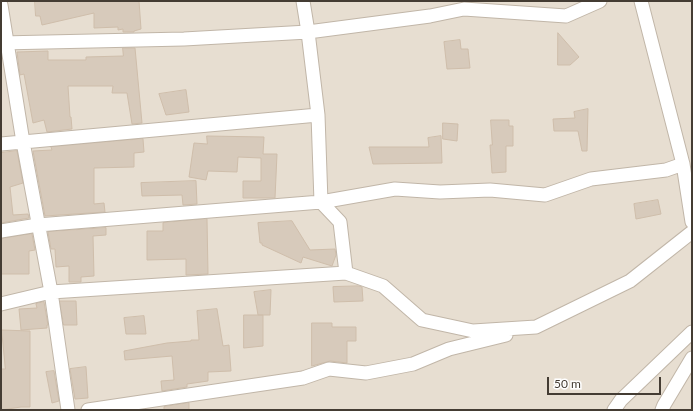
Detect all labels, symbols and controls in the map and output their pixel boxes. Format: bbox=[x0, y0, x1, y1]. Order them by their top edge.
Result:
scale bar bbox=[549, 369, 663, 395]
text: 50 m bbox=[554, 376, 581, 391]

